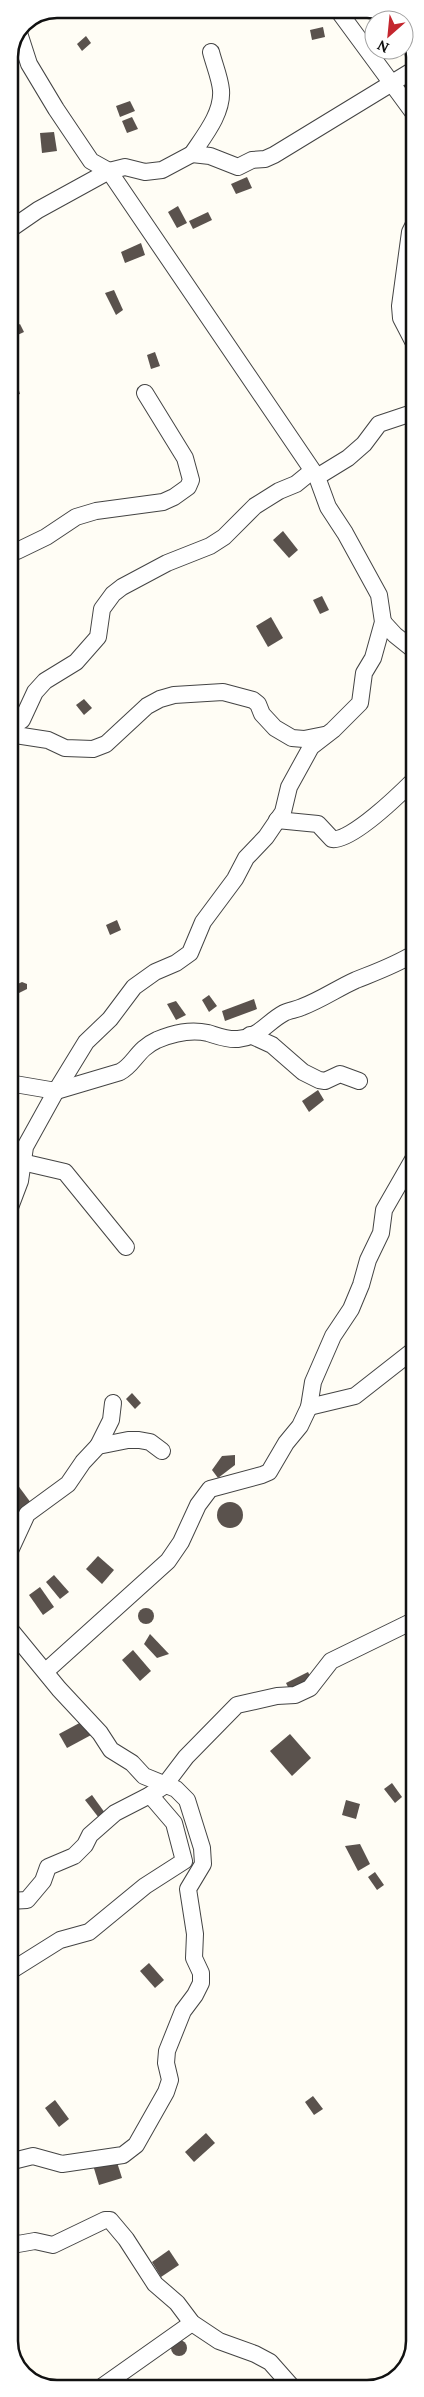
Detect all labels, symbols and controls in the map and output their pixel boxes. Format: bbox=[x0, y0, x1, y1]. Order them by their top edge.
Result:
north arrow bbox=[364, 10, 414, 60]
text: N bbox=[374, 36, 392, 57]

